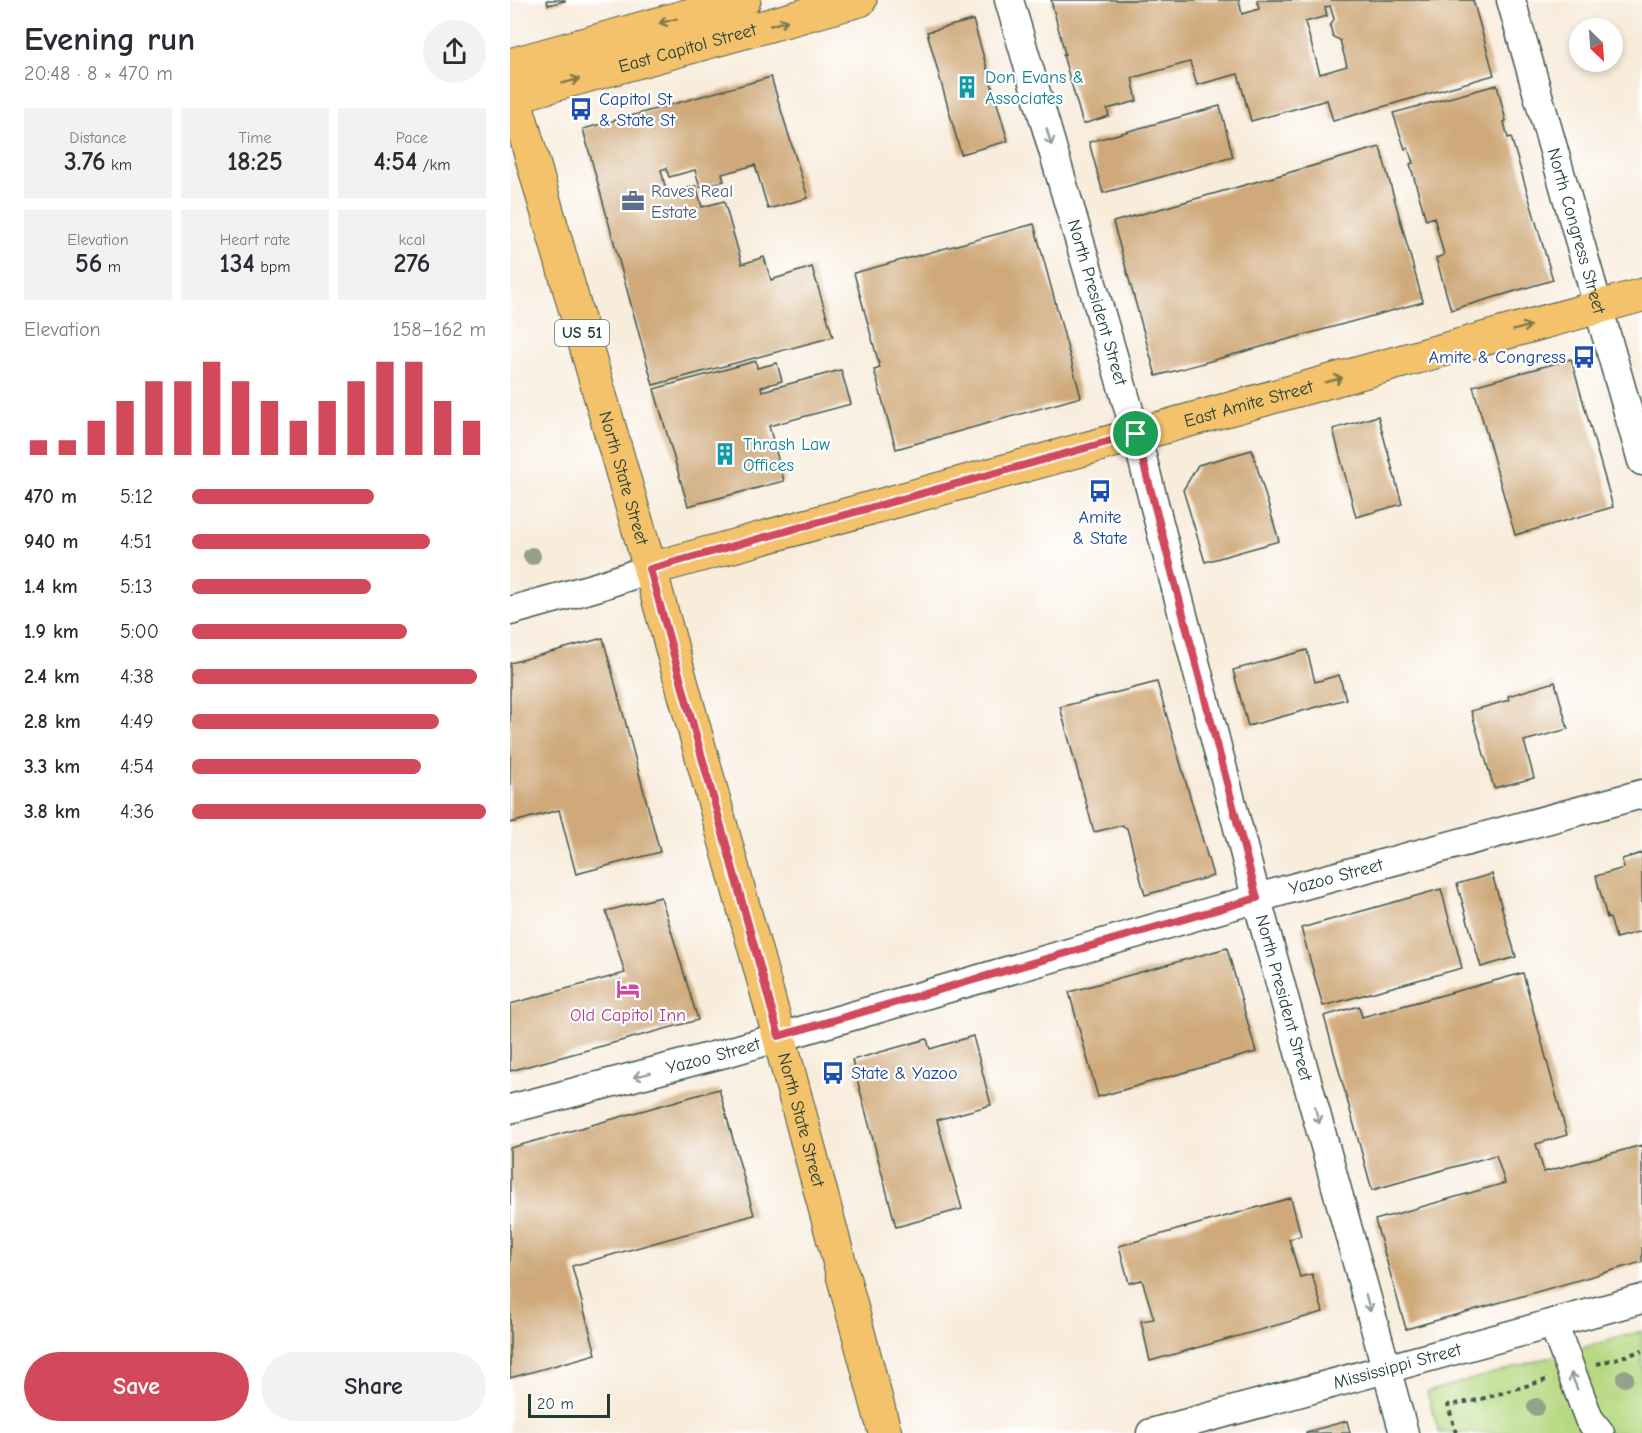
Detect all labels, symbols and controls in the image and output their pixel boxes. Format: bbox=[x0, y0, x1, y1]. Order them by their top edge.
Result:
one-way arrow bbox=[659, 16, 678, 27]
one-way arrow bbox=[769, 17, 788, 28]
north arrow bbox=[1569, 18, 1623, 72]
map controls bbox=[1569, 18, 1623, 72]
street label: East Capitol Street bbox=[616, 19, 760, 77]
text: Evening run bbox=[24, 20, 195, 58]
button: share bbox=[423, 20, 486, 83]
text: 20:48 · 8 × 470 m bbox=[24, 62, 173, 85]
place label: Don Evans & Associates bbox=[985, 67, 1084, 109]
building icon: Don Evans & Associates bbox=[954, 74, 980, 100]
one-way arrow bbox=[561, 75, 580, 86]
place label: Capitol St & State St bbox=[599, 89, 676, 131]
bus stop icon: Capitol St & State St bbox=[568, 96, 594, 122]
one-way arrow bbox=[1044, 127, 1055, 146]
text: Distance bbox=[69, 129, 127, 147]
text: Time bbox=[238, 129, 272, 147]
text: Pace bbox=[396, 129, 428, 147]
street label: North Congress Street bbox=[1543, 146, 1610, 317]
text: 3.76 bbox=[64, 147, 106, 177]
text: 18:25 bbox=[227, 147, 283, 177]
text: 4:54 bbox=[374, 147, 417, 177]
text: km bbox=[106, 156, 132, 174]
text: /km bbox=[417, 156, 450, 174]
place label: Raves Real Estate bbox=[651, 181, 733, 223]
office icon: Raves Real Estate bbox=[620, 188, 646, 214]
street label: North President Street bbox=[1063, 217, 1132, 388]
text: Elevation bbox=[67, 231, 129, 249]
text: Heart rate bbox=[220, 231, 290, 249]
text: kcal bbox=[399, 231, 425, 249]
text: 56 bbox=[75, 249, 102, 279]
text: 134 bbox=[220, 249, 255, 279]
text: 276 bbox=[394, 249, 430, 279]
text: m bbox=[102, 258, 121, 276]
text: bpm bbox=[255, 258, 290, 276]
text: Elevation bbox=[24, 318, 101, 341]
text: 158–162 m bbox=[393, 318, 486, 341]
road number: US 51 bbox=[555, 320, 609, 346]
one-way arrow bbox=[1512, 322, 1531, 333]
bus stop icon: Amite & Congress bbox=[1571, 344, 1597, 370]
place label: Amite & Congress bbox=[1428, 347, 1566, 368]
one-way arrow bbox=[1324, 373, 1343, 385]
street label: East Amite Street bbox=[1182, 376, 1316, 432]
pin bbox=[1110, 408, 1161, 459]
street label: North State Street bbox=[595, 409, 653, 548]
icon: arrive bbox=[1119, 417, 1152, 450]
place label: Thrash Law Offices bbox=[743, 434, 830, 476]
building icon: Thrash Law Offices bbox=[712, 441, 738, 467]
bus stop icon: Amite & State bbox=[1087, 478, 1113, 504]
text: 470 m bbox=[24, 485, 77, 508]
text: 5:12 bbox=[120, 485, 153, 508]
place label: Amite & State bbox=[1072, 507, 1128, 549]
text: 940 m bbox=[24, 530, 78, 553]
text: 4:51 bbox=[120, 530, 152, 553]
text: 1.4 km bbox=[24, 575, 78, 598]
text: 5:13 bbox=[120, 575, 153, 598]
text: 1.9 km bbox=[24, 620, 79, 643]
text: 5:00 bbox=[120, 620, 159, 643]
text: 2.4 km bbox=[24, 665, 80, 688]
text: 4:38 bbox=[120, 665, 154, 688]
text: 2.8 km bbox=[24, 710, 81, 733]
text: 4:49 bbox=[120, 710, 154, 733]
text: 3.3 km bbox=[24, 755, 80, 778]
text: 4:54 bbox=[120, 755, 154, 778]
text: 3.8 km bbox=[24, 800, 81, 823]
text: 4:36 bbox=[120, 800, 154, 823]
street label: Yazoo Street bbox=[1286, 854, 1386, 899]
street label: North President Street bbox=[1251, 912, 1317, 1084]
hotel icon: Old Capitol Inn bbox=[615, 976, 641, 1002]
place label: Old Capitol Inn bbox=[570, 1005, 686, 1026]
street label: Yazoo Street bbox=[664, 1033, 763, 1078]
street label: North State Street bbox=[773, 1050, 830, 1190]
bus stop icon: State & Yazoo bbox=[820, 1060, 846, 1086]
place label: State & Yazoo bbox=[851, 1063, 957, 1084]
one-way arrow bbox=[633, 1069, 652, 1081]
one-way arrow bbox=[1311, 1105, 1323, 1124]
one-way arrow bbox=[1363, 1293, 1374, 1312]
street label: Mississippi Street bbox=[1331, 1338, 1464, 1393]
button: Save bbox=[24, 1352, 249, 1421]
button: Share bbox=[261, 1352, 486, 1421]
one-way arrow bbox=[1568, 1373, 1579, 1391]
scale bar bbox=[528, 1391, 610, 1418]
text: 20 m bbox=[537, 1395, 574, 1413]

